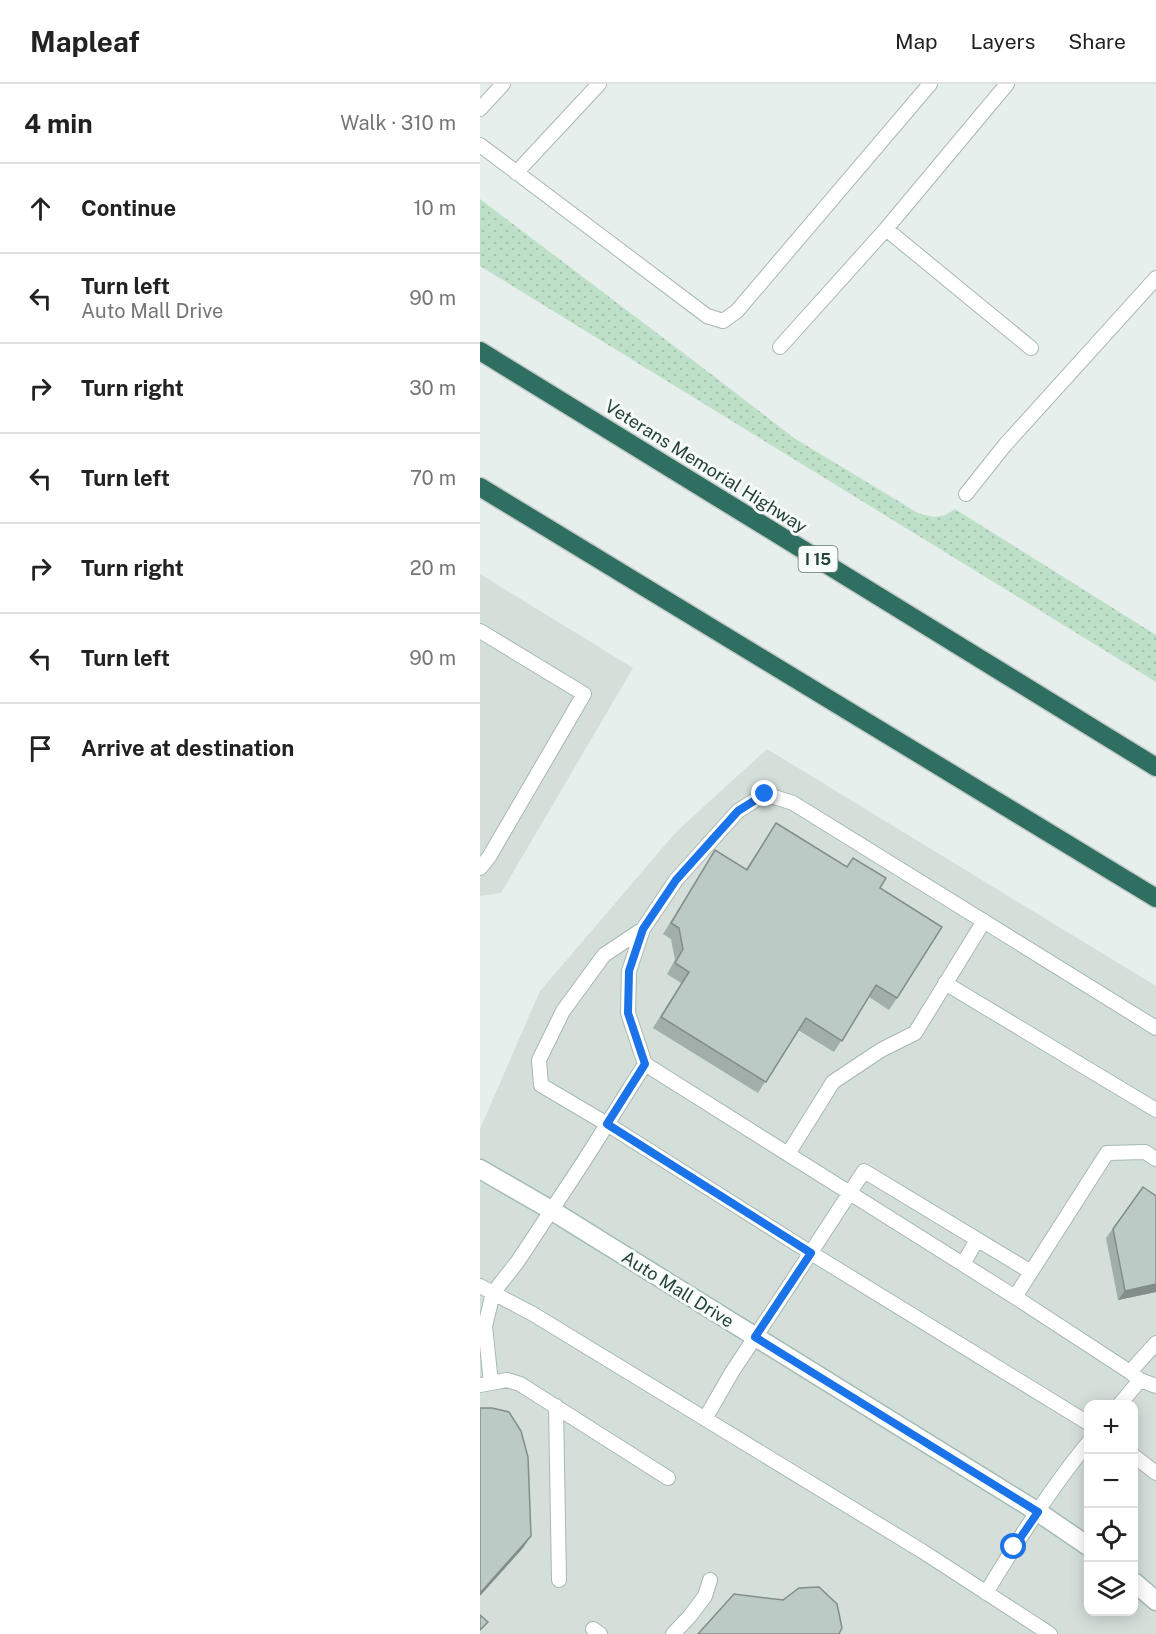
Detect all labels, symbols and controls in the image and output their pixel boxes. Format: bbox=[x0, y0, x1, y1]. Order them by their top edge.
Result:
text: Mapleaf bbox=[30, 25, 140, 58]
text: Map bbox=[895, 29, 938, 54]
text: Layers bbox=[971, 29, 1035, 54]
text: Share bbox=[1068, 29, 1126, 54]
text: 4 min bbox=[24, 108, 93, 139]
text: Walk · 310 m bbox=[340, 111, 456, 135]
icon: ahead bbox=[24, 192, 57, 225]
text: Continue bbox=[81, 195, 176, 221]
text: 10 m bbox=[413, 196, 456, 220]
text: Turn left bbox=[81, 273, 170, 299]
icon: left bbox=[24, 282, 57, 315]
text: 90 m bbox=[409, 286, 456, 310]
text: Auto Mall Drive bbox=[81, 299, 223, 323]
icon: right bbox=[24, 372, 57, 405]
text: Turn right bbox=[81, 375, 184, 401]
text: 30 m bbox=[409, 376, 456, 400]
street label: Veterans Memorial Highway bbox=[601, 395, 811, 537]
icon: left bbox=[24, 462, 57, 495]
text: Turn left bbox=[81, 465, 170, 491]
text: 70 m bbox=[410, 466, 456, 490]
road number: I 15 bbox=[798, 546, 838, 572]
icon: right bbox=[24, 552, 57, 585]
text: Turn right bbox=[81, 555, 184, 581]
text: 20 m bbox=[410, 556, 456, 580]
icon: left bbox=[24, 642, 57, 675]
text: Turn left bbox=[81, 645, 170, 671]
text: 90 m bbox=[409, 646, 456, 670]
icon: arrive bbox=[24, 732, 57, 765]
text: Arrive at destination bbox=[81, 735, 294, 761]
route end bbox=[751, 780, 777, 806]
street label: Auto Mall Drive bbox=[618, 1246, 738, 1332]
map controls bbox=[1084, 1400, 1138, 1616]
button: + bbox=[1084, 1400, 1138, 1454]
button: − bbox=[1084, 1454, 1138, 1508]
button: locate bbox=[1084, 1508, 1138, 1562]
route start bbox=[1000, 1533, 1026, 1559]
button: layers bbox=[1084, 1562, 1138, 1616]

